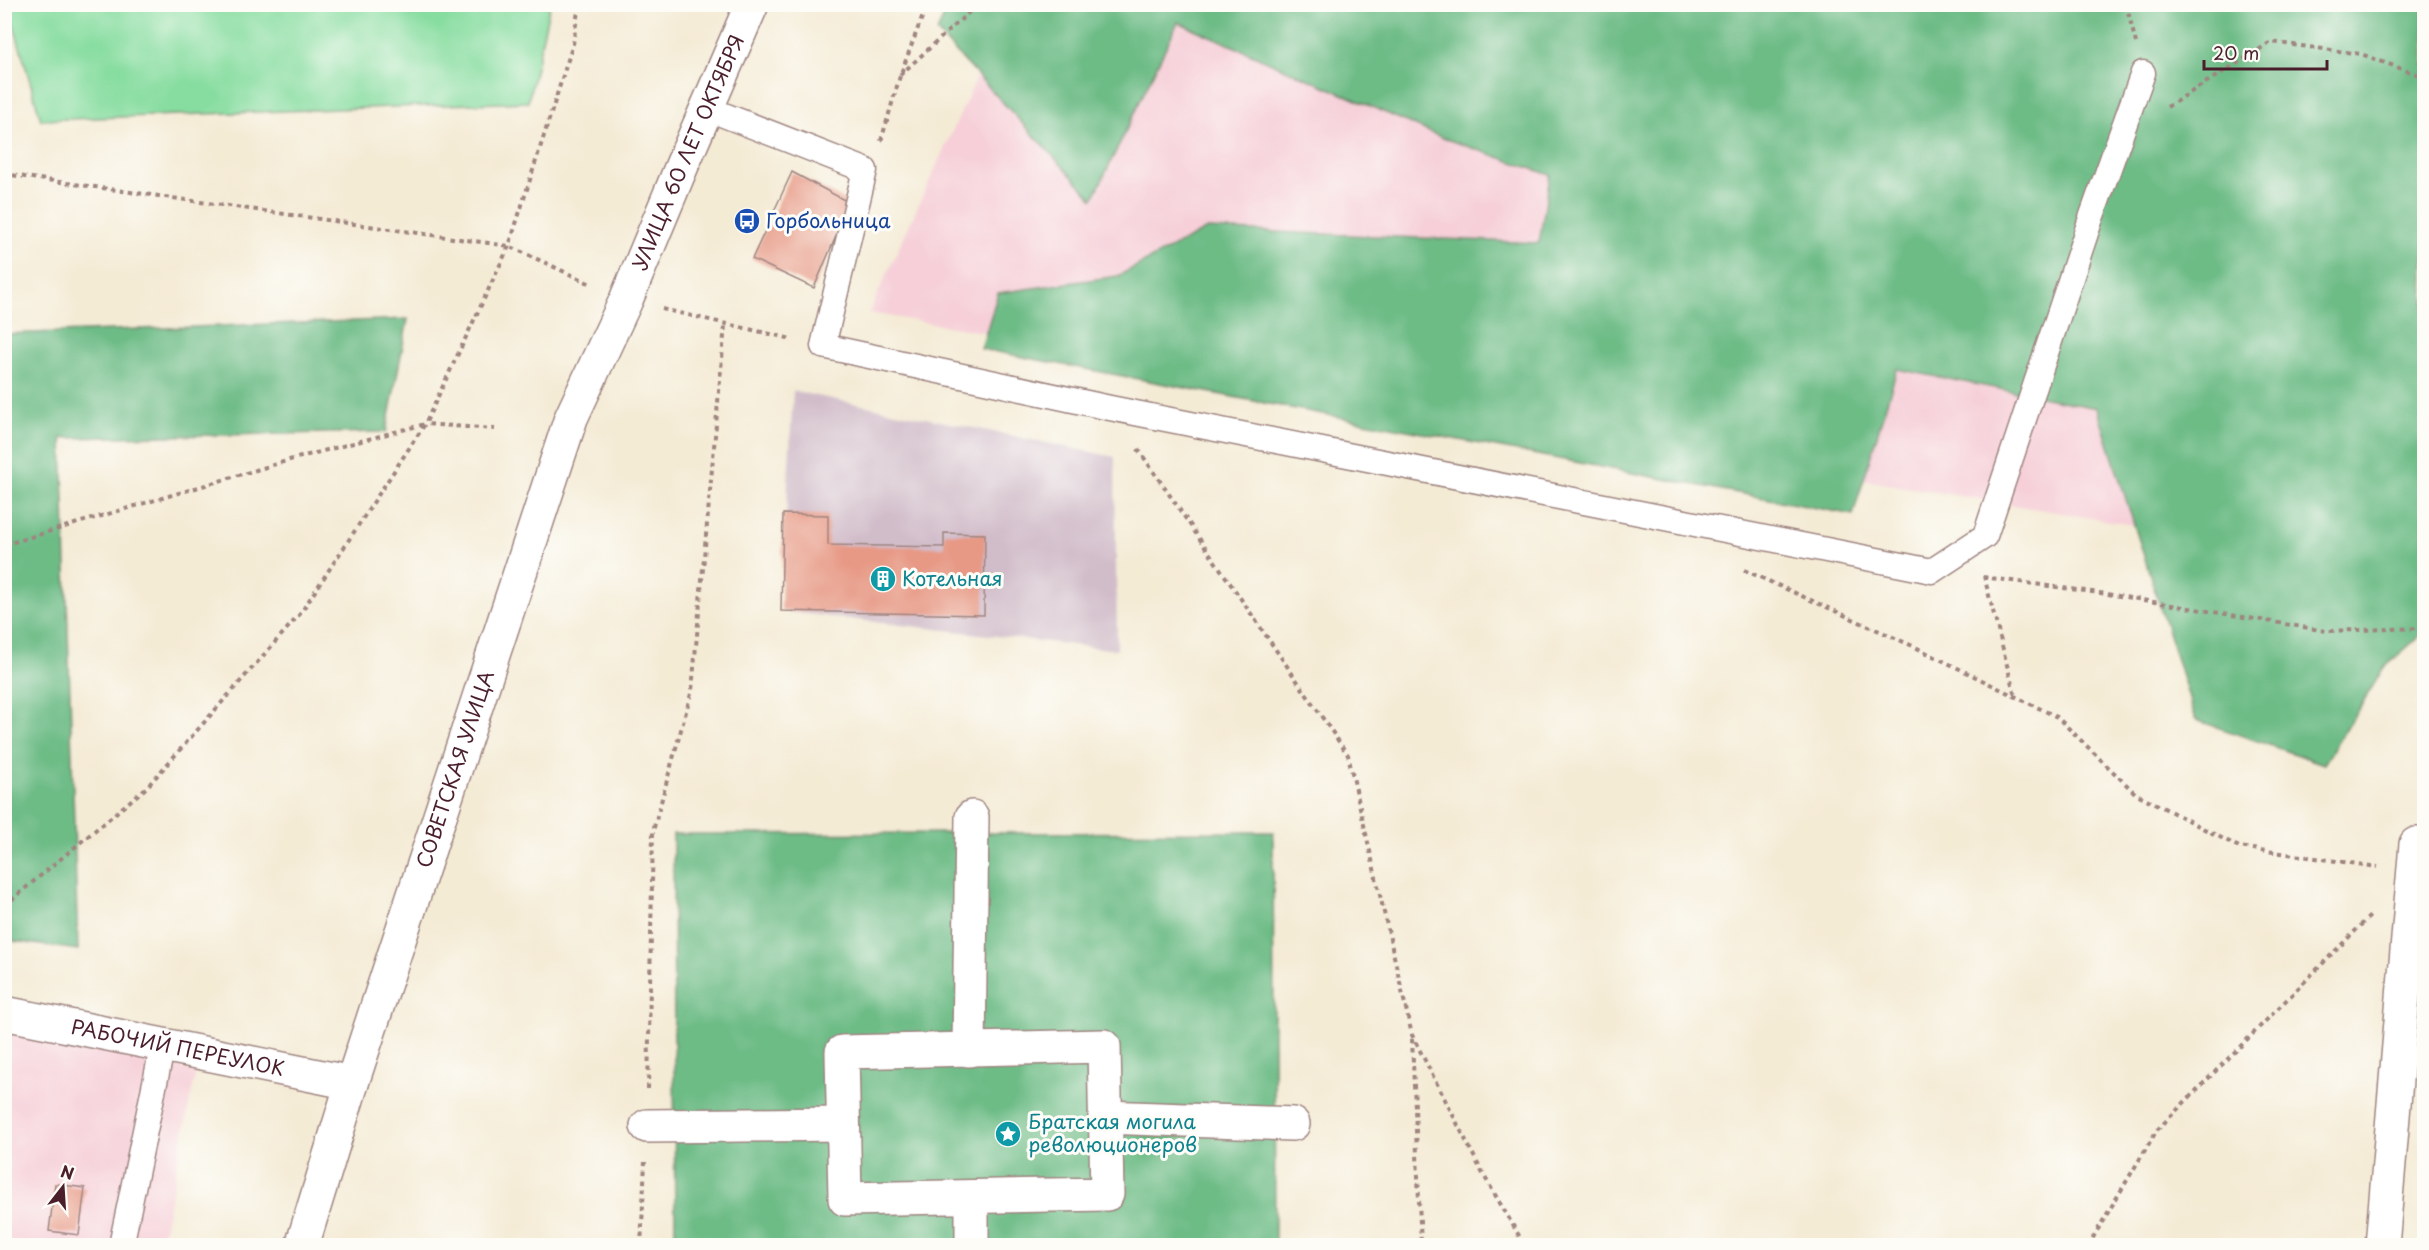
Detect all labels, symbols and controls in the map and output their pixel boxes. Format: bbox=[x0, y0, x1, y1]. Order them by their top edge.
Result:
street label: УЛИЦА 60 ЛЕТ ОКТЯБРЯ bbox=[624, 30, 751, 274]
scale bar bbox=[2204, 33, 2327, 71]
text: 20 m bbox=[2213, 39, 2259, 66]
place label: Горбольница bbox=[766, 205, 891, 235]
bus stop icon: Горбольница bbox=[732, 206, 762, 236]
place label: Котельная bbox=[902, 563, 1003, 593]
building icon: Котельная bbox=[868, 564, 898, 594]
street label: СОВЕТСКАЯ УЛИЦА bbox=[408, 666, 501, 871]
street label: РАБОЧИЙ ПЕРЕУЛОК bbox=[69, 1011, 287, 1083]
place label: Братская могила революционеров bbox=[1028, 1106, 1197, 1159]
place icon: Братская могила революционеров bbox=[993, 1119, 1023, 1149]
north arrow bbox=[33, 1157, 93, 1217]
text: N bbox=[58, 1158, 77, 1185]

